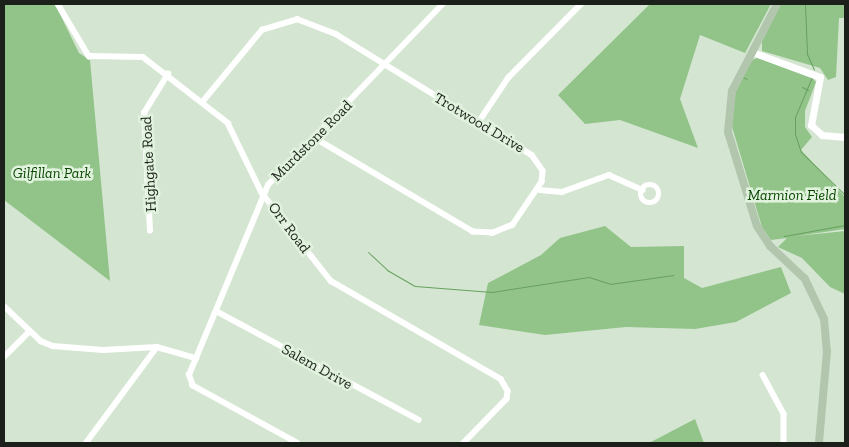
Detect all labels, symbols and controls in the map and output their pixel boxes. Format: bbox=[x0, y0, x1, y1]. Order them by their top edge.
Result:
street label: Trotwood Drive bbox=[431, 89, 527, 157]
street label: Murdstone Road bbox=[268, 97, 356, 185]
street label: Highgate Road bbox=[138, 116, 160, 212]
park label: Gilfillan Park bbox=[13, 165, 91, 183]
park label: Marmion Field bbox=[748, 187, 836, 205]
street label: Orr Road bbox=[264, 199, 314, 257]
street label: Salem Drive bbox=[279, 340, 355, 394]

